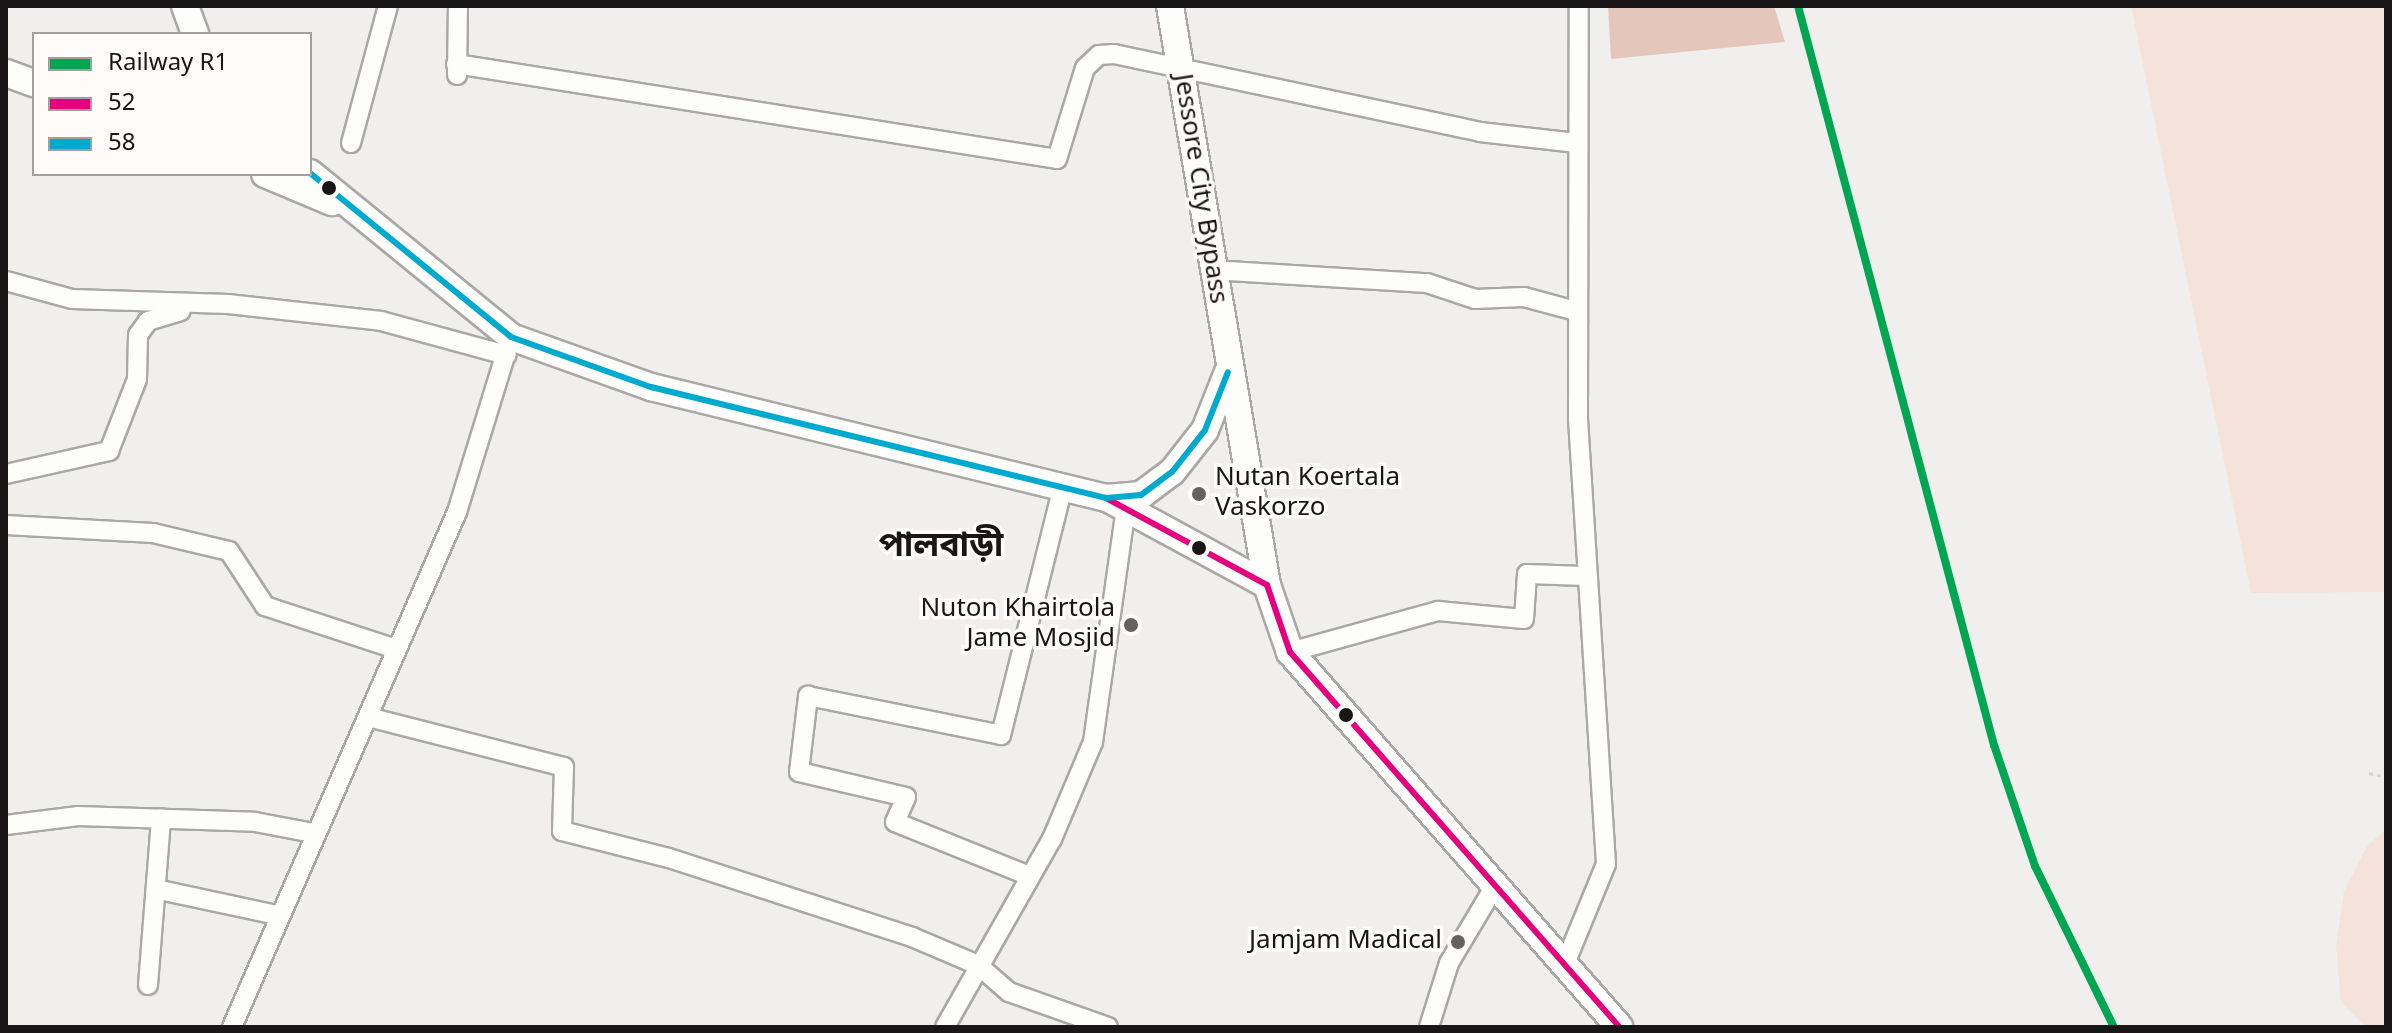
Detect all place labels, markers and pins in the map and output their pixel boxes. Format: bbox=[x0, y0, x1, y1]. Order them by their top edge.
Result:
unlabelled marker bbox=[321, 180, 337, 196]
place label: Nutan Koertala Vaskorzo bbox=[1215, 463, 1400, 524]
marker: Nutan Koertala Vaskorzo bbox=[1190, 485, 1208, 503]
unlabelled marker bbox=[1191, 540, 1207, 556]
place label: Nuton Khairtola Jame Mosjid bbox=[921, 594, 1115, 656]
marker: Nuton Khairtola Jame Mosjid bbox=[1122, 616, 1140, 634]
unlabelled marker bbox=[1338, 707, 1354, 723]
place label: Jamjam Madical bbox=[1249, 926, 1442, 958]
marker: Jamjam Madical bbox=[1449, 933, 1467, 951]

